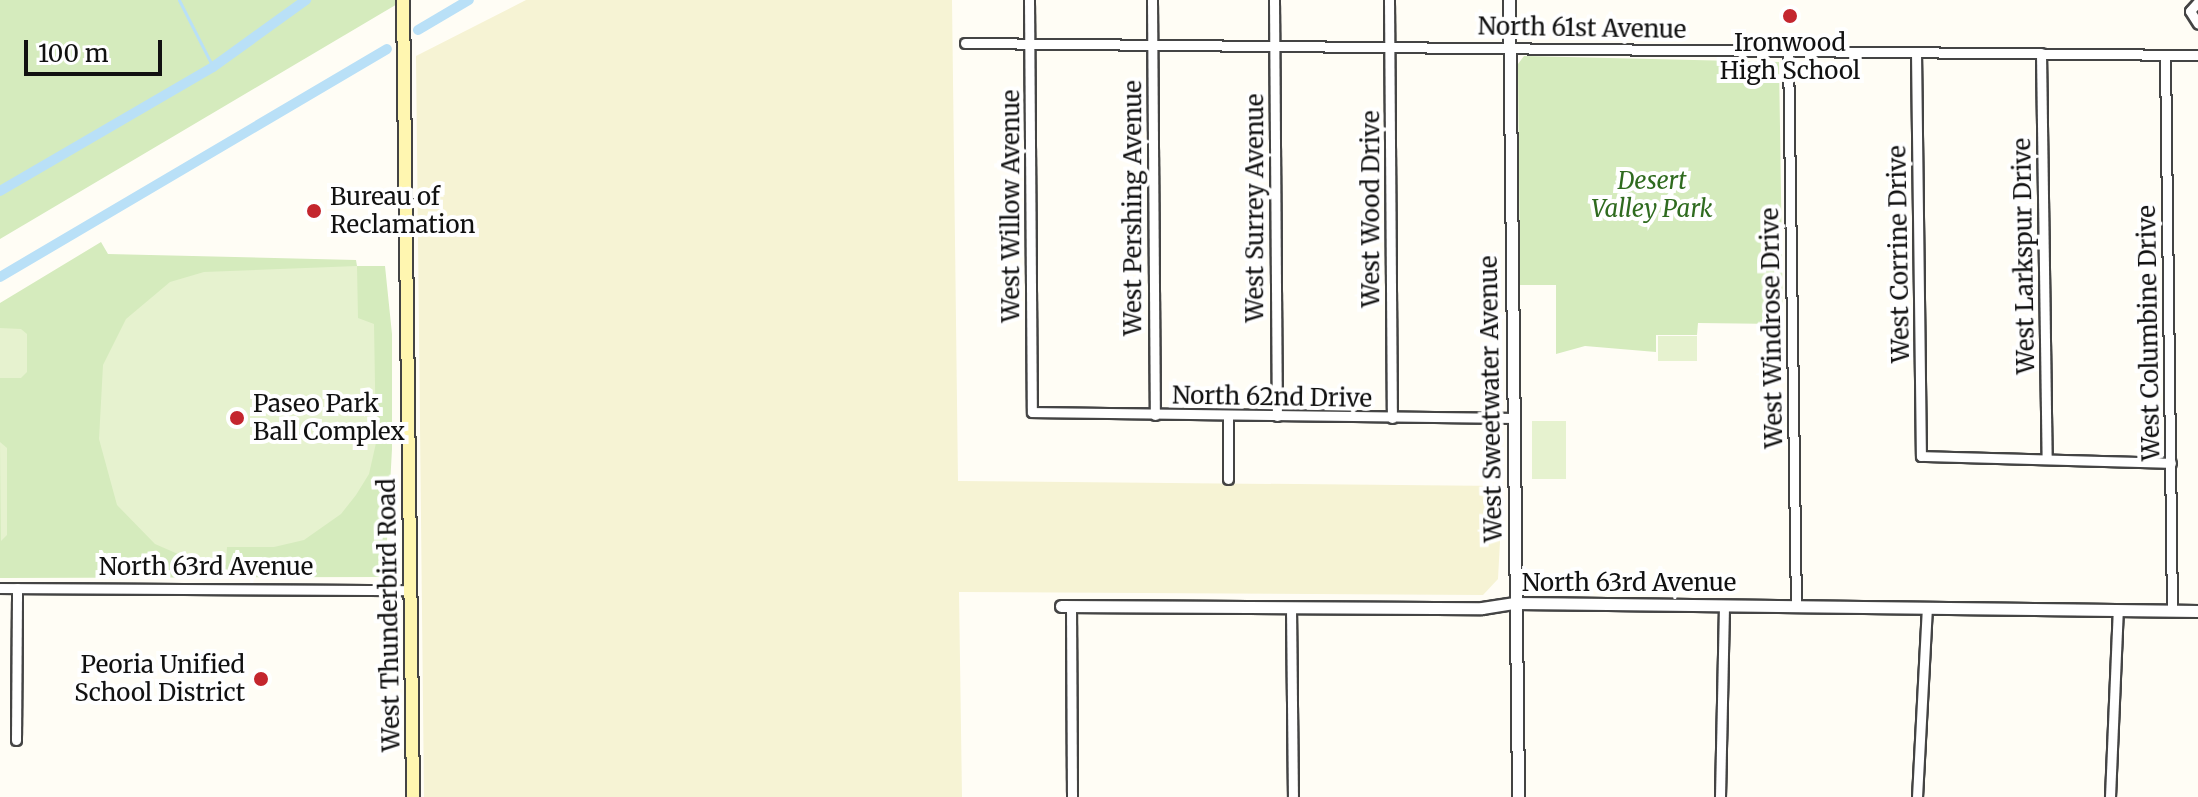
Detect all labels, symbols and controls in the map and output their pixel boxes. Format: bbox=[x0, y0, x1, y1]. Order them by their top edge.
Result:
marker: Ironwood High School bbox=[1781, 7, 1799, 25]
street label: North 61st Avenue bbox=[1477, 12, 1687, 44]
scale bar bbox=[28, 24, 166, 74]
place label: Ironwood High School bbox=[1720, 29, 1860, 85]
text: 100 m bbox=[38, 38, 108, 69]
street label: West Pershing Avenue bbox=[1119, 80, 1147, 336]
street label: West Willow Avenue bbox=[997, 90, 1025, 322]
street label: West Surrey Avenue bbox=[1241, 94, 1269, 322]
street label: West Wood Drive bbox=[1357, 111, 1385, 307]
street label: West Larkspur Drive bbox=[2008, 138, 2040, 374]
street label: West Corrine Drive bbox=[1883, 145, 1915, 363]
park label: Desert Valley Park bbox=[1591, 167, 1713, 223]
place label: Bureau of Reclamation bbox=[330, 183, 475, 239]
marker: Bureau of Reclamation bbox=[305, 202, 323, 220]
street label: West Columbine Drive bbox=[2132, 205, 2166, 461]
street label: West Windrose Drive bbox=[1756, 207, 1788, 449]
street label: West Sweetwater Avenue bbox=[1474, 255, 1508, 543]
street label: North 62nd Drive bbox=[1172, 381, 1372, 413]
place label: Paseo Park Ball Complex bbox=[253, 390, 405, 446]
marker: Paseo Park Ball Complex bbox=[228, 409, 246, 427]
street label: West Thunderbird Road bbox=[372, 478, 406, 752]
street label: North 63rd Avenue bbox=[99, 553, 313, 581]
street label: North 63rd Avenue bbox=[1522, 569, 1736, 597]
place label: Peoria Unified School District bbox=[74, 651, 245, 707]
marker: Peoria Unified School District bbox=[252, 670, 270, 688]

